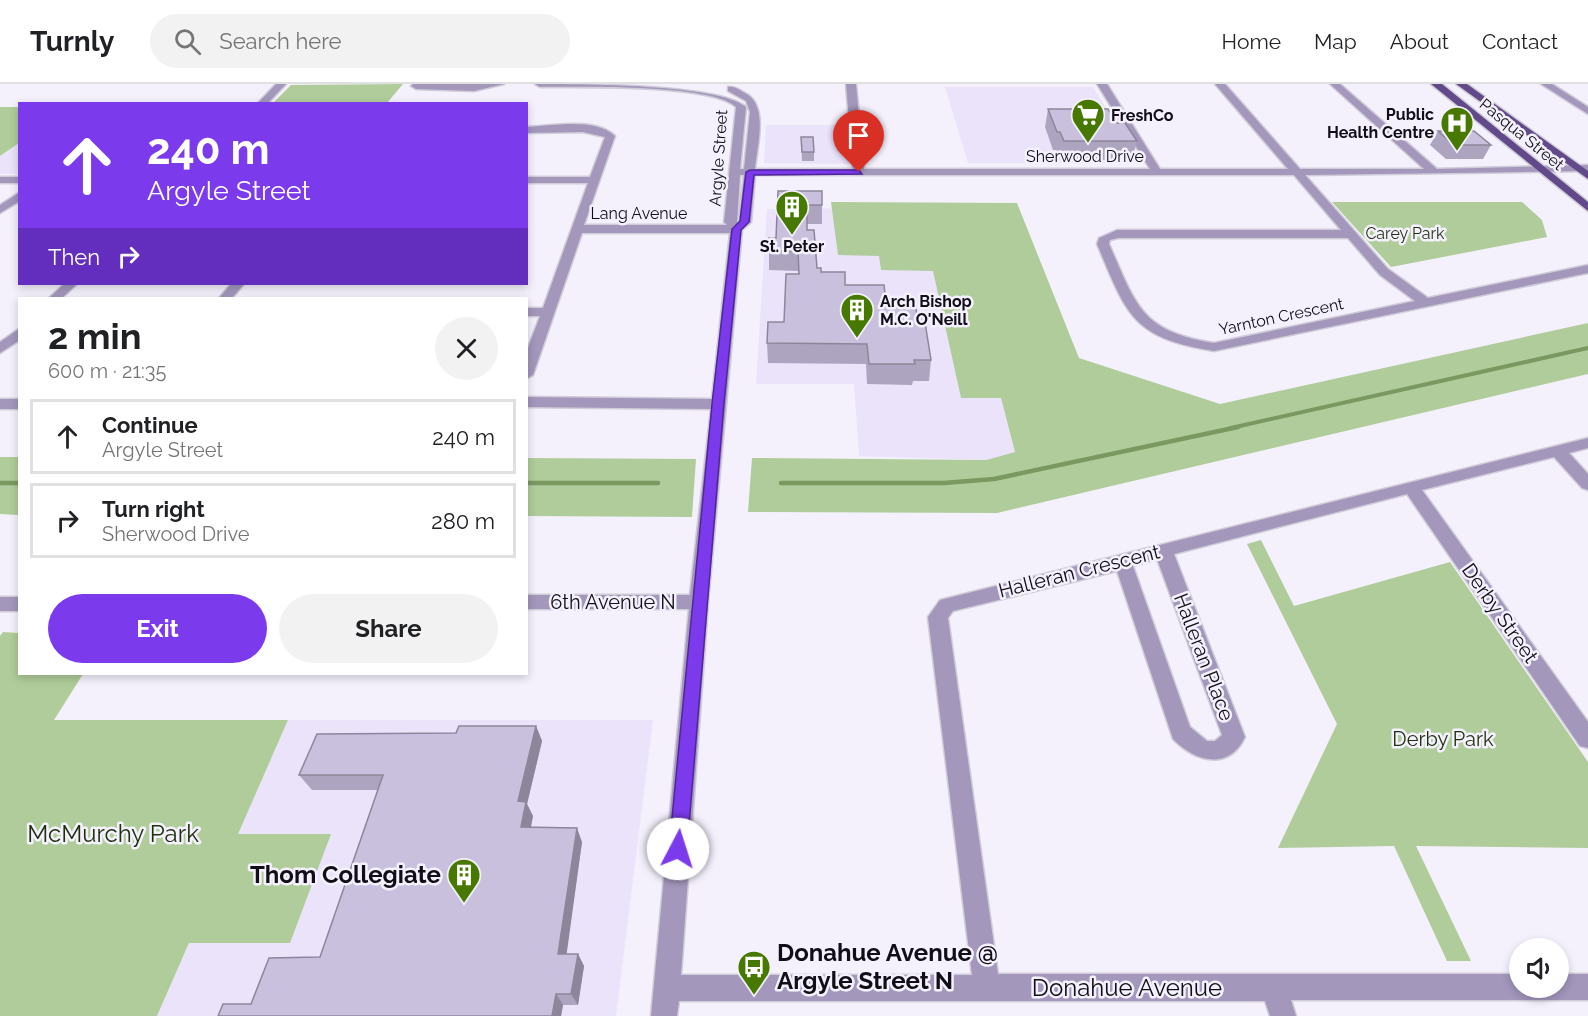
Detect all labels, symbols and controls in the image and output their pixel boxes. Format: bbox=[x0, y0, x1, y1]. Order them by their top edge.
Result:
search box bbox=[150, 14, 570, 68]
text: Turnly bbox=[30, 25, 114, 58]
icon: search bbox=[171, 25, 204, 58]
text: Search here bbox=[219, 28, 341, 54]
text: Home bbox=[1222, 29, 1281, 54]
text: Map bbox=[1314, 29, 1357, 54]
text: About bbox=[1390, 29, 1449, 54]
text: Contact bbox=[1482, 29, 1558, 54]
street label: Pasqua Street bbox=[1476, 95, 1568, 175]
supermarket icon: FreshCo bbox=[1070, 97, 1106, 144]
place label: Public Health Centre bbox=[1327, 105, 1434, 142]
hospital icon: Public Health Centre bbox=[1439, 105, 1475, 152]
place label: FreshCo bbox=[1111, 106, 1174, 125]
street label: Argyle Street bbox=[706, 108, 731, 207]
pin bbox=[833, 110, 884, 172]
icon: arrive bbox=[842, 119, 875, 152]
text: 240 m bbox=[147, 125, 270, 174]
icon: ahead bbox=[48, 126, 126, 204]
street label: Sherwood Drive bbox=[1026, 147, 1144, 166]
text: Argyle Street bbox=[147, 175, 311, 206]
building icon: St. Peter bbox=[774, 189, 810, 236]
street label: Lang Avenue bbox=[591, 204, 688, 223]
park label: Carey Park bbox=[1365, 224, 1445, 243]
place label: St. Peter bbox=[760, 237, 824, 256]
icon: right bbox=[112, 240, 145, 273]
text: Then bbox=[48, 244, 100, 270]
building icon: Arch Bishop M.C. O'Neill bbox=[839, 292, 875, 339]
place label: Arch Bishop M.C. O'Neill bbox=[880, 292, 972, 329]
street label: Yarnton Crescent bbox=[1217, 294, 1346, 339]
text: 2 min bbox=[48, 315, 141, 357]
button: close bbox=[435, 317, 498, 380]
text: 600 m · 21:35 bbox=[48, 359, 166, 383]
text: Continue bbox=[102, 412, 198, 438]
icon: ahead bbox=[51, 420, 84, 453]
text: 240 m bbox=[432, 424, 495, 450]
text: Argyle Street bbox=[102, 438, 223, 462]
text: Turn right bbox=[102, 496, 205, 522]
icon: right bbox=[51, 504, 84, 537]
text: 280 m bbox=[431, 508, 495, 534]
text: Sherwood Drive bbox=[102, 522, 250, 546]
street label: Halleran Crescent bbox=[996, 539, 1162, 603]
street label: Derby Street bbox=[1457, 559, 1543, 668]
street label: 6th Avenue N bbox=[550, 590, 676, 614]
street label: Halleran Place bbox=[1169, 590, 1239, 724]
button: Exit bbox=[48, 594, 267, 663]
button: Share bbox=[279, 594, 498, 663]
park label: Derby Park bbox=[1392, 727, 1494, 751]
position arrow bbox=[646, 817, 710, 881]
park label: McMurchy Park bbox=[27, 819, 199, 848]
building icon: Thom Collegiate bbox=[446, 857, 482, 904]
place label: Thom Collegiate bbox=[250, 860, 441, 889]
place label: Donahue Avenue @ Argyle Street N bbox=[777, 938, 998, 995]
map controls bbox=[1509, 938, 1569, 998]
button: sound bbox=[1509, 938, 1569, 998]
bus stop icon: Donahue Avenue @ Argyle Street N bbox=[736, 949, 772, 996]
street label: Donahue Avenue bbox=[1032, 973, 1222, 1002]

